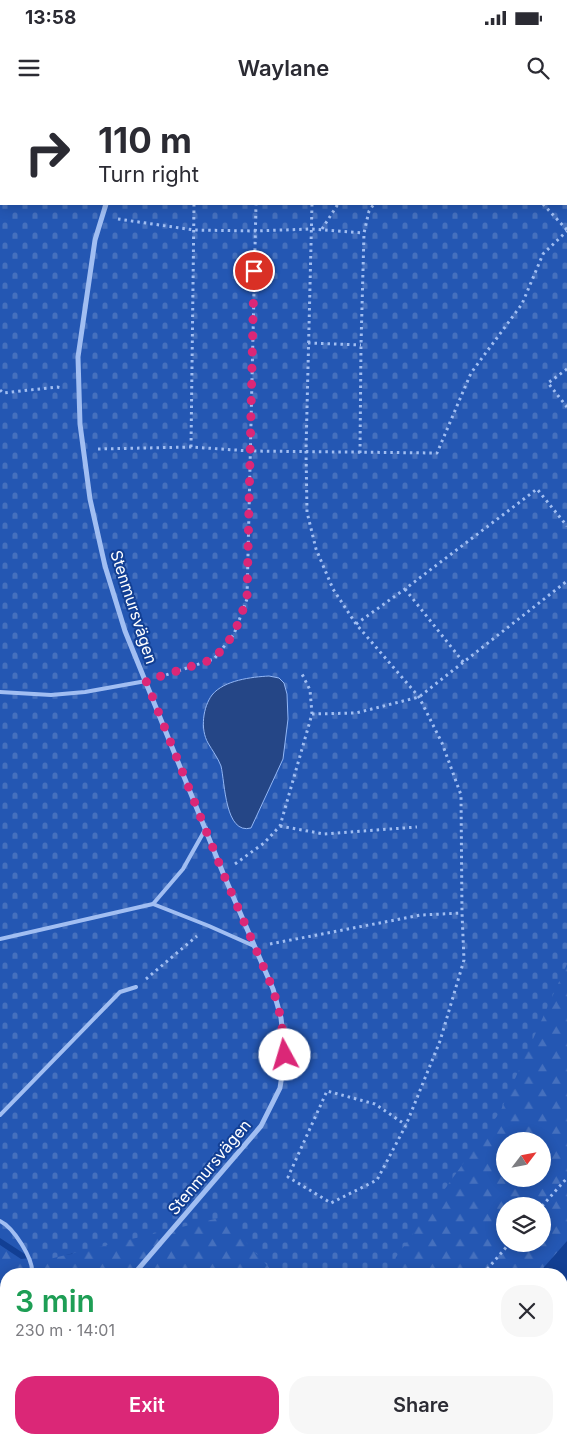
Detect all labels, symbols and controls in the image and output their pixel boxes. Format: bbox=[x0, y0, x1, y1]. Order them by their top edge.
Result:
text: 13:58 bbox=[25, 6, 76, 29]
icon: menu bbox=[15, 54, 43, 82]
icon: search bbox=[524, 54, 552, 82]
text: Waylane bbox=[238, 55, 329, 81]
text: 110 m bbox=[98, 119, 192, 161]
icon: right bbox=[15, 120, 80, 185]
text: Turn right bbox=[98, 161, 199, 187]
pin bbox=[233, 250, 275, 292]
icon: arrive bbox=[240, 257, 268, 285]
street label: Stenmursvägen bbox=[106, 548, 162, 666]
position arrow bbox=[258, 1028, 310, 1080]
street label: Stenmursvägen bbox=[163, 1115, 255, 1219]
north arrow bbox=[496, 1132, 551, 1188]
map controls bbox=[496, 1132, 551, 1252]
button: layers bbox=[496, 1197, 551, 1252]
text: 3 min bbox=[15, 1283, 95, 1319]
button: close bbox=[501, 1285, 553, 1337]
text: 230 m · 14:01 bbox=[15, 1320, 115, 1340]
button: Exit bbox=[15, 1376, 279, 1434]
button: Share bbox=[289, 1376, 553, 1434]

